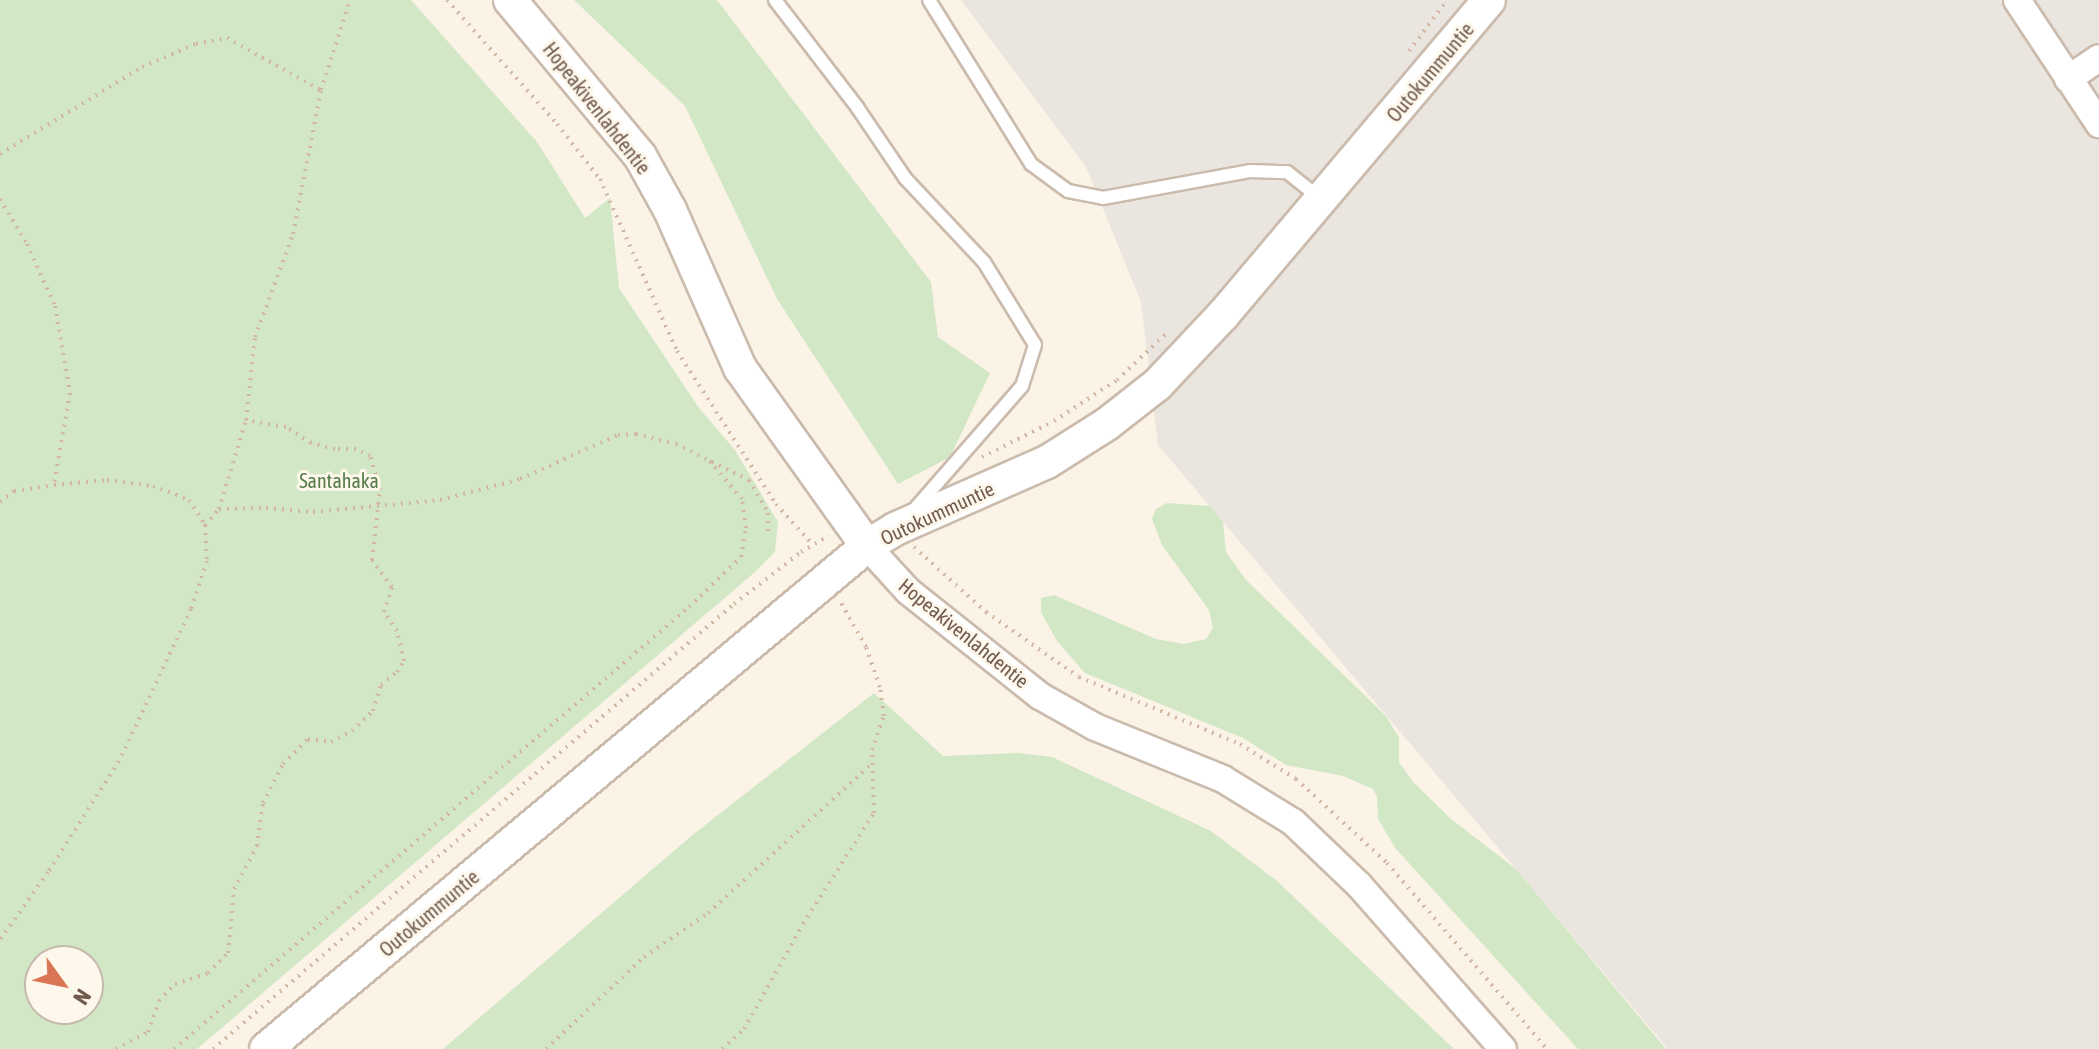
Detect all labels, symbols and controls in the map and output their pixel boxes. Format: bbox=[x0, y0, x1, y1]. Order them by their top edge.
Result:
street label: Outokummuntie bbox=[1381, 17, 1479, 127]
street label: Hopeakivenlahdentie bbox=[538, 37, 656, 179]
park label: Santahaka bbox=[299, 468, 379, 492]
street label: Outokummuntie bbox=[876, 476, 998, 550]
street label: Hopeakivenlahdentie bbox=[894, 573, 1034, 693]
street label: Outokummuntie bbox=[374, 864, 484, 962]
north arrow bbox=[24, 945, 104, 1025]
text: N bbox=[68, 984, 97, 1010]

